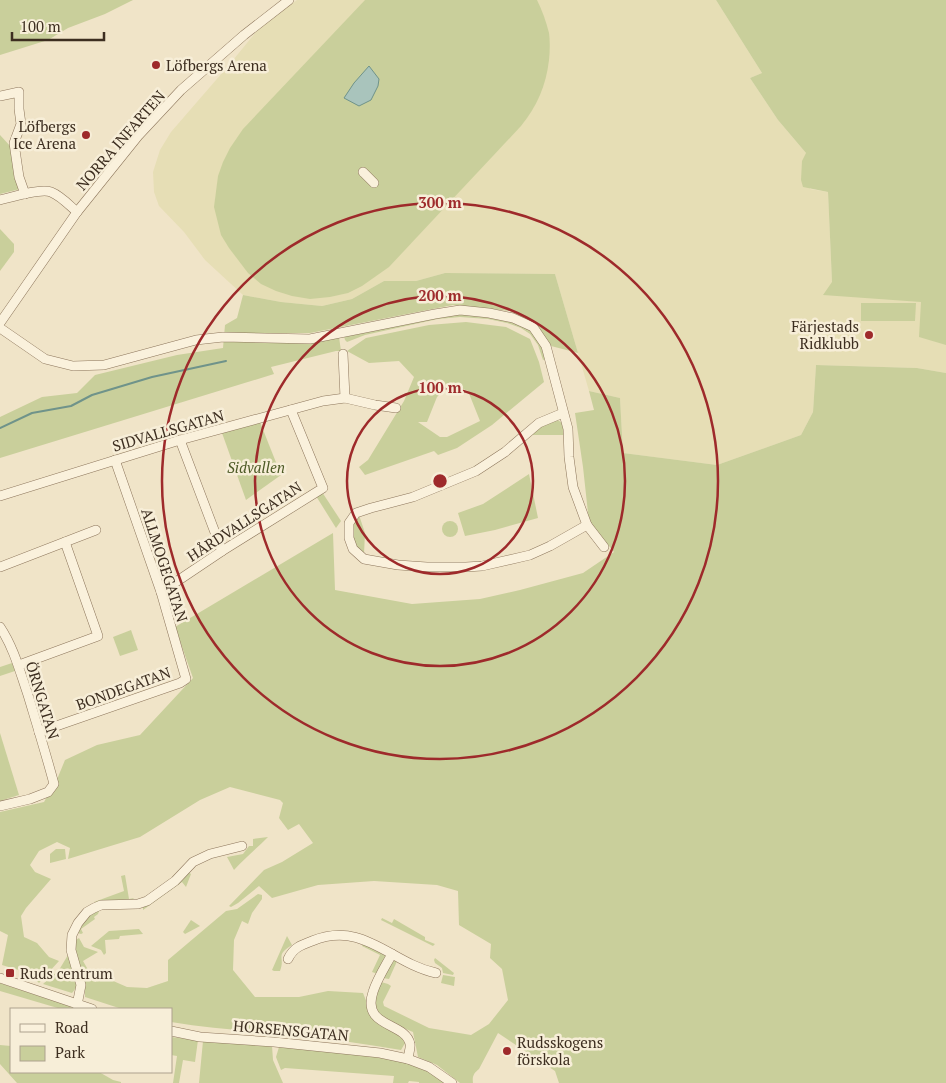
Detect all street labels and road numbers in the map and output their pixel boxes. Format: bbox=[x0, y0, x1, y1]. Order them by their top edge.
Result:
street label: NORRA INFARTEN bbox=[71, 86, 169, 194]
street label: SIDVALLSGATAN bbox=[110, 404, 226, 456]
street label: HÅRDVALLSGATAN bbox=[183, 476, 305, 566]
street label: ALLMOGEGATAN bbox=[137, 506, 193, 624]
street label: ÖRNGATAN bbox=[22, 659, 64, 741]
street label: BONDEGATAN bbox=[73, 662, 173, 714]
street label: HORSENSGATAN bbox=[232, 1015, 350, 1045]

